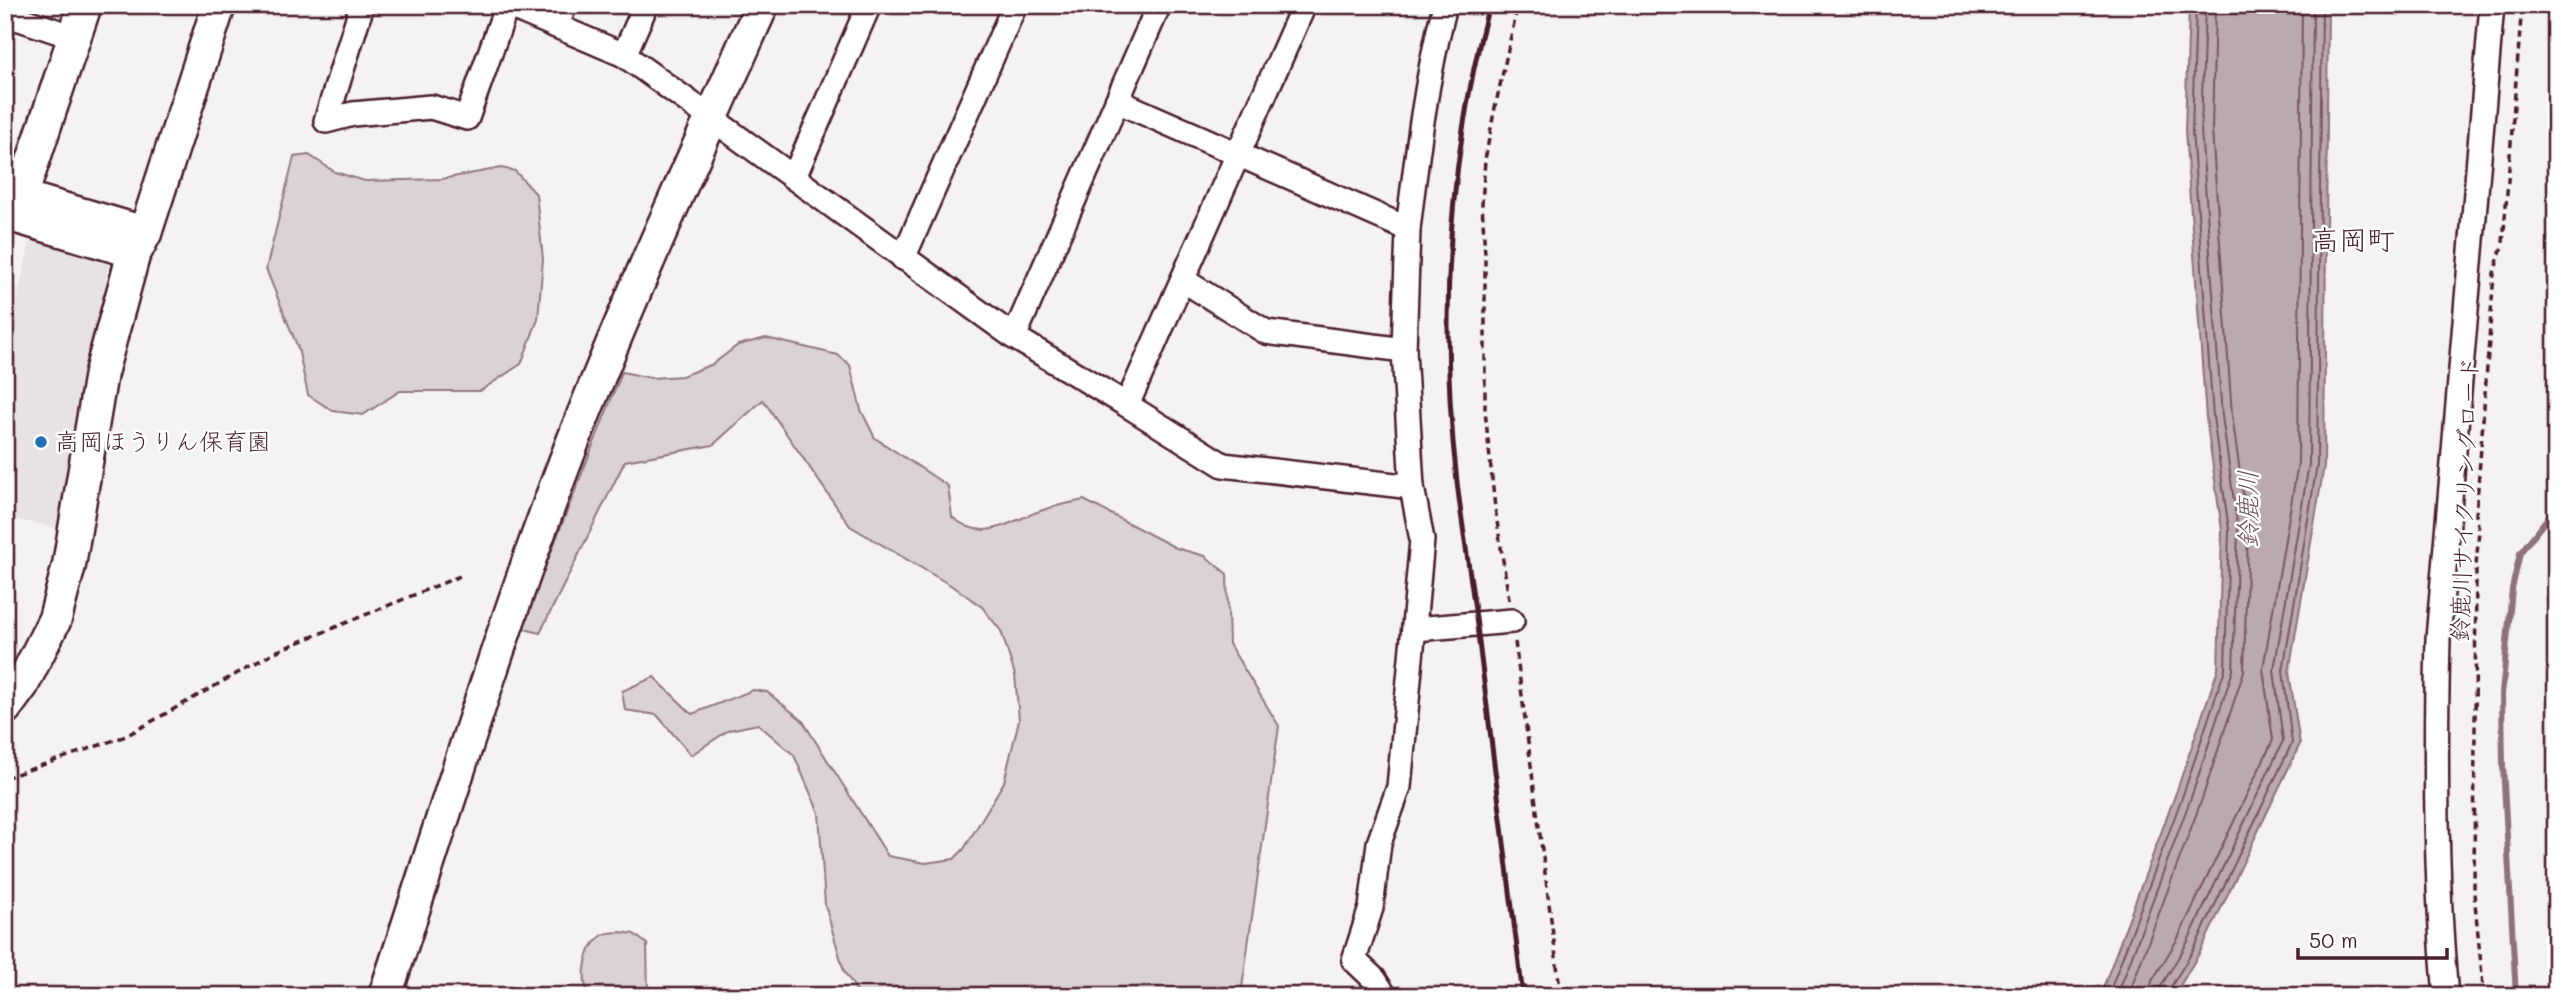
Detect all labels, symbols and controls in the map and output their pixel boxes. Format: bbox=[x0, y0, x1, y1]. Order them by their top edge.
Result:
district label: 高岡町 bbox=[2311, 221, 2395, 257]
street label: 鈴鹿川サイクリングロード bbox=[2443, 356, 2484, 642]
place label: 高岡ほうりん保育園 bbox=[55, 425, 271, 456]
marker: 高岡ほうりん保育園 bbox=[33, 434, 49, 450]
water label: 鈴鹿川 bbox=[2230, 470, 2264, 548]
scale bar bbox=[2298, 917, 2447, 961]
text: 50 m bbox=[2309, 926, 2358, 953]

